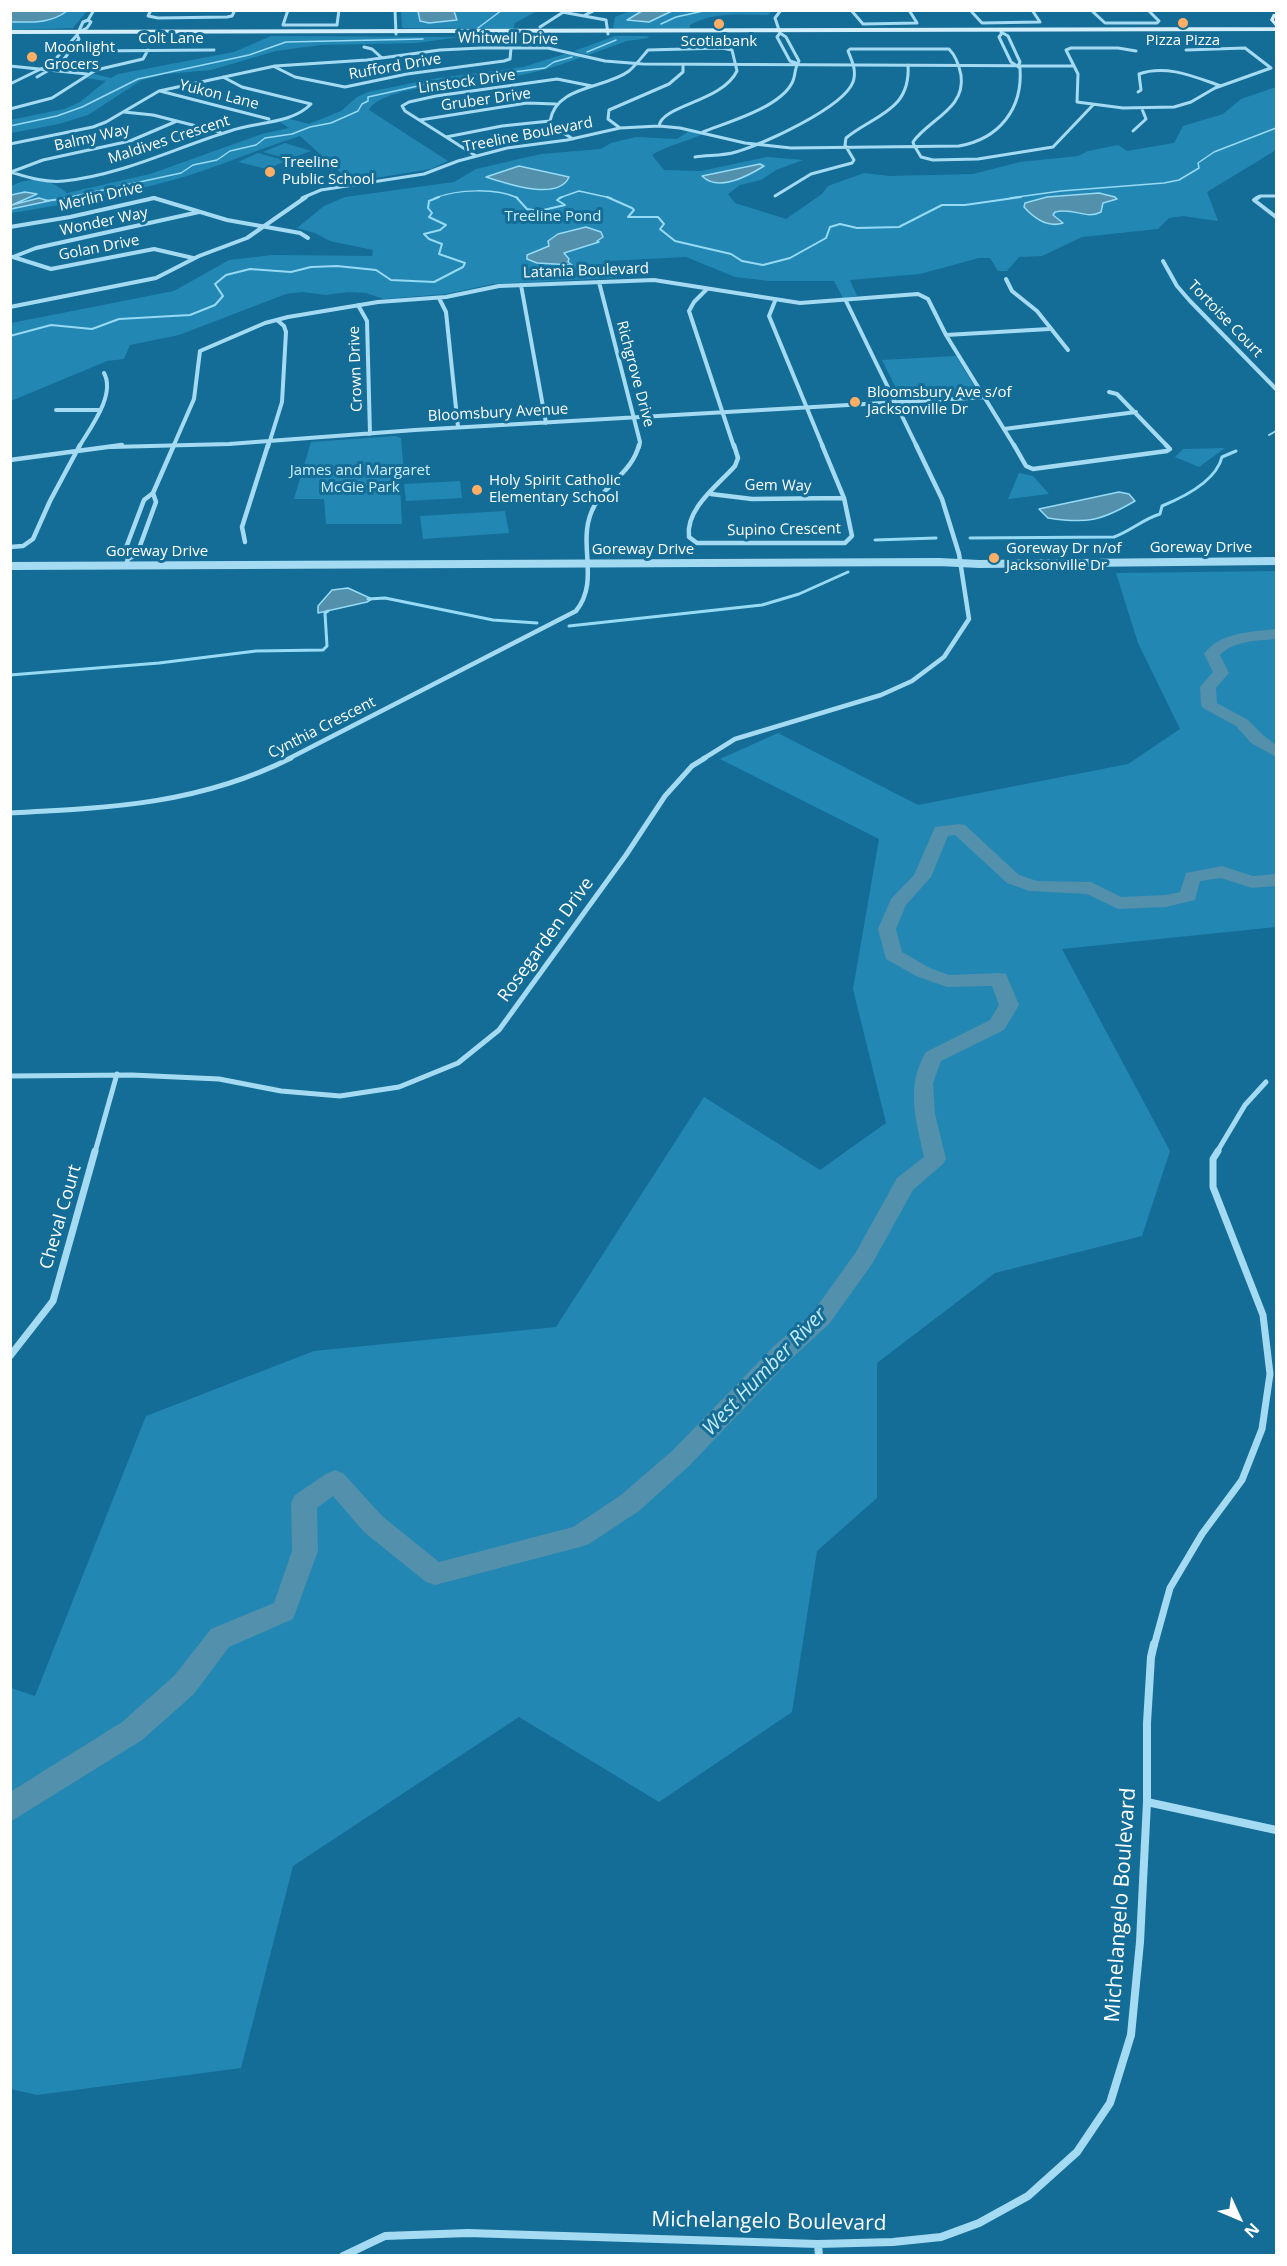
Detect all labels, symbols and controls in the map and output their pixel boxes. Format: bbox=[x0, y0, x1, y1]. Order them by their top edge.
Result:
marker: Pizza Pizza bbox=[1176, 16, 1190, 30]
marker: Scotiabank bbox=[712, 17, 726, 31]
street label: Whitwell Drive bbox=[458, 29, 558, 49]
street label: Colt Lane bbox=[138, 30, 204, 48]
place label: Pizza Pizza bbox=[1146, 32, 1220, 50]
place label: Scotiabank bbox=[681, 33, 757, 51]
place label: Moonlight Grocers bbox=[44, 39, 115, 74]
marker: Moonlight Grocers bbox=[25, 50, 39, 64]
street label: Rufford Drive bbox=[347, 50, 443, 84]
street label: Linstock Drive bbox=[417, 66, 517, 98]
street label: Yukon Lane bbox=[177, 76, 261, 114]
street label: Gruber Drive bbox=[440, 85, 532, 115]
street label: Maldives Crescent bbox=[106, 112, 232, 168]
street label: Treeline Boulevard bbox=[462, 114, 594, 156]
street label: Balmy Way bbox=[53, 121, 131, 155]
place label: Treeline Public School bbox=[282, 154, 374, 189]
marker: Treeline Public School bbox=[263, 165, 277, 179]
street label: Merlin Drive bbox=[57, 179, 145, 215]
street label: Wonder Way bbox=[58, 204, 150, 240]
park label: Treeline Pond bbox=[505, 208, 601, 226]
street label: Golan Drive bbox=[57, 231, 141, 265]
street label: Latania Boulevard bbox=[523, 260, 649, 282]
street label: Tortoise Court bbox=[1184, 277, 1266, 361]
street label: Richgrove Drive bbox=[612, 319, 658, 429]
street label: Crown Drive bbox=[346, 326, 366, 412]
place label: Bloomsbury Ave s/of Jacksonville Dr bbox=[867, 384, 1011, 419]
marker: Bloomsbury Ave s/of Jacksonville Dr bbox=[848, 395, 862, 409]
street label: Bloomsbury Avenue bbox=[427, 400, 569, 426]
park label: James and Margaret McGie Park bbox=[290, 462, 430, 497]
place label: Holy Spirit Catholic Elementary School bbox=[489, 472, 621, 507]
street label: Gem Way bbox=[744, 476, 812, 496]
marker: Holy Spirit Catholic Elementary School bbox=[470, 483, 484, 497]
street label: Supino Crescent bbox=[727, 520, 841, 540]
street label: Goreway Drive bbox=[1150, 539, 1252, 557]
place label: Goreway Dr n/of Jacksonville Dr bbox=[1006, 540, 1122, 575]
street label: Goreway Drive bbox=[592, 541, 694, 559]
street label: Goreway Drive bbox=[106, 543, 208, 561]
marker: Goreway Dr n/of Jacksonville Dr bbox=[987, 551, 1001, 565]
street label: Cynthia Crescent bbox=[265, 693, 379, 763]
street label: Rosegarden Drive bbox=[494, 874, 598, 1006]
street label: Cheval Court bbox=[36, 1162, 86, 1272]
water label: West Humber River bbox=[698, 1303, 832, 1441]
street label: Michelangelo Boulevard bbox=[1100, 1787, 1142, 2023]
north arrow bbox=[1209, 2188, 1269, 2248]
street label: Michelangelo Boulevard bbox=[651, 2207, 887, 2237]
text: N bbox=[1240, 2218, 1264, 2243]

